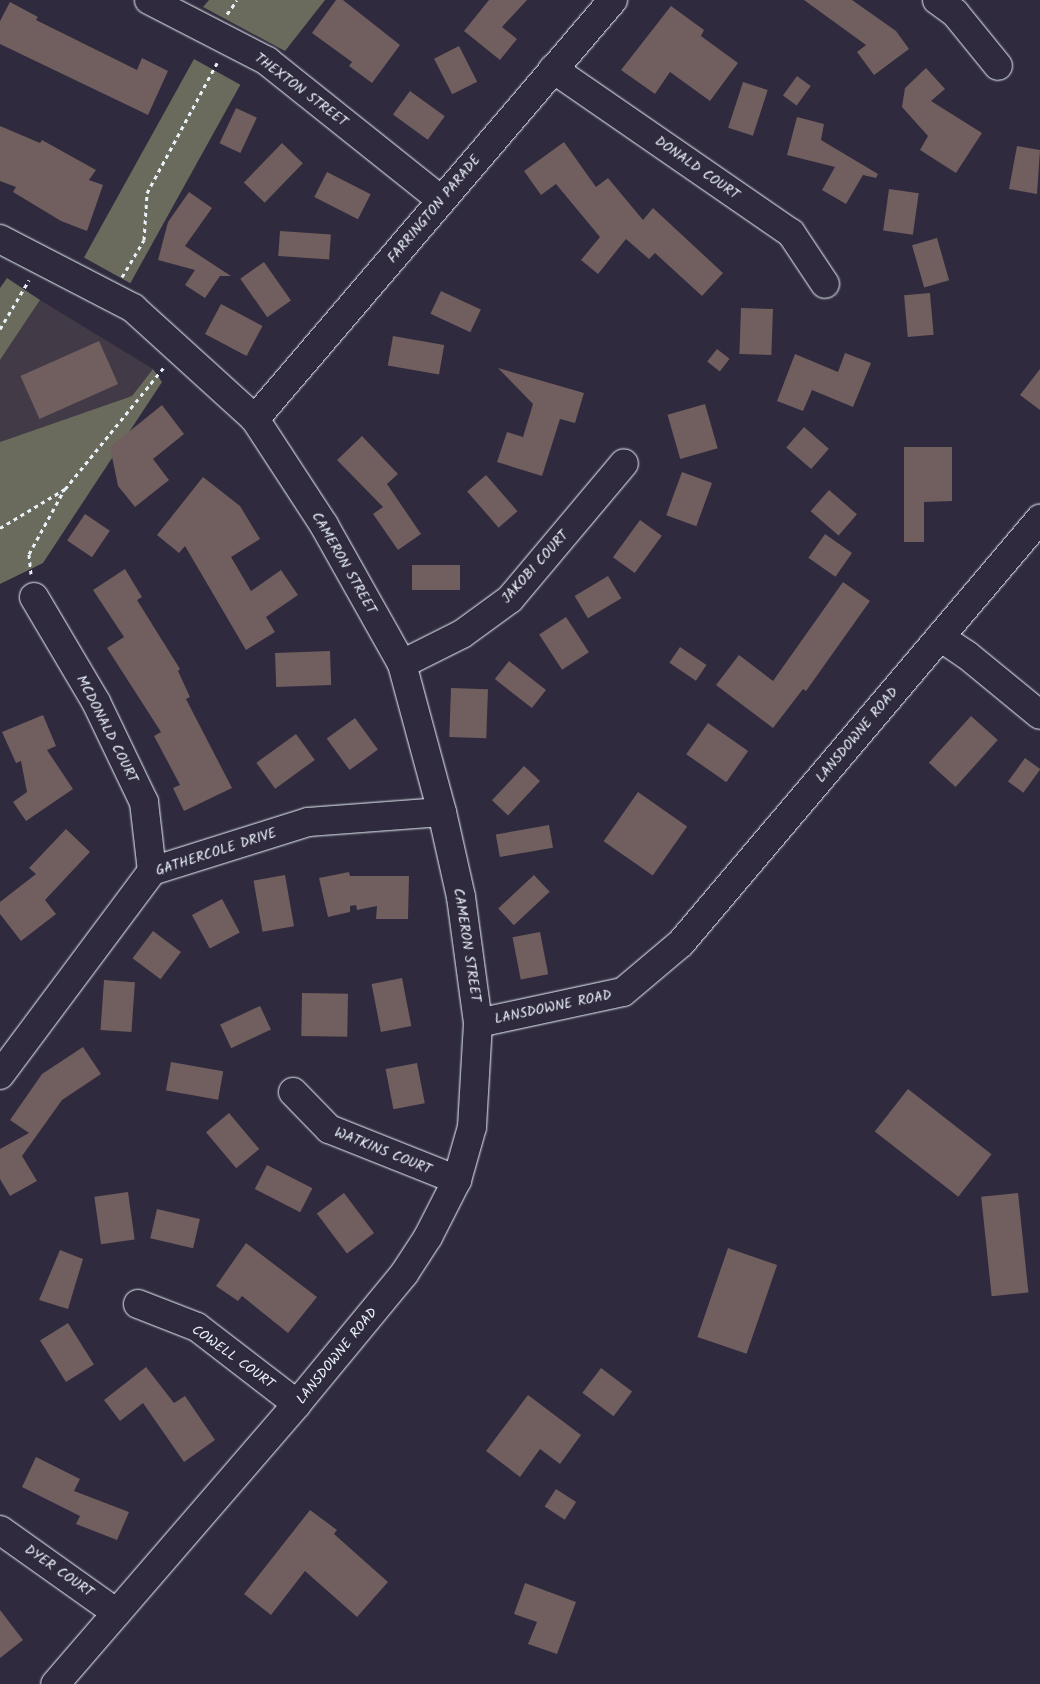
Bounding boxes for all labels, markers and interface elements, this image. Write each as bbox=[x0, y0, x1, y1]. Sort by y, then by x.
street label: THEXTON STREET bbox=[251, 50, 351, 130]
street label: DONALD COURT bbox=[652, 133, 742, 203]
street label: FARRINGTON PARADE bbox=[384, 152, 484, 266]
street label: CAMERON STREET bbox=[308, 509, 380, 617]
street label: JAKOBI COURT bbox=[498, 527, 572, 607]
street label: MCDONALD COURT bbox=[73, 672, 141, 786]
street label: LANSDOWNE ROAD bbox=[812, 684, 902, 786]
street label: GATHERCOLE DRIVE bbox=[154, 825, 278, 879]
street label: CAMERON STREET bbox=[450, 887, 484, 1003]
street label: LANSDOWNE ROAD bbox=[493, 986, 613, 1028]
street label: WATKINS COURT bbox=[332, 1124, 434, 1178]
street label: LANSDOWNE ROAD bbox=[293, 1304, 381, 1408]
street label: COWELL COURT bbox=[188, 1321, 278, 1393]
street label: DYER COURT bbox=[21, 1541, 97, 1601]

